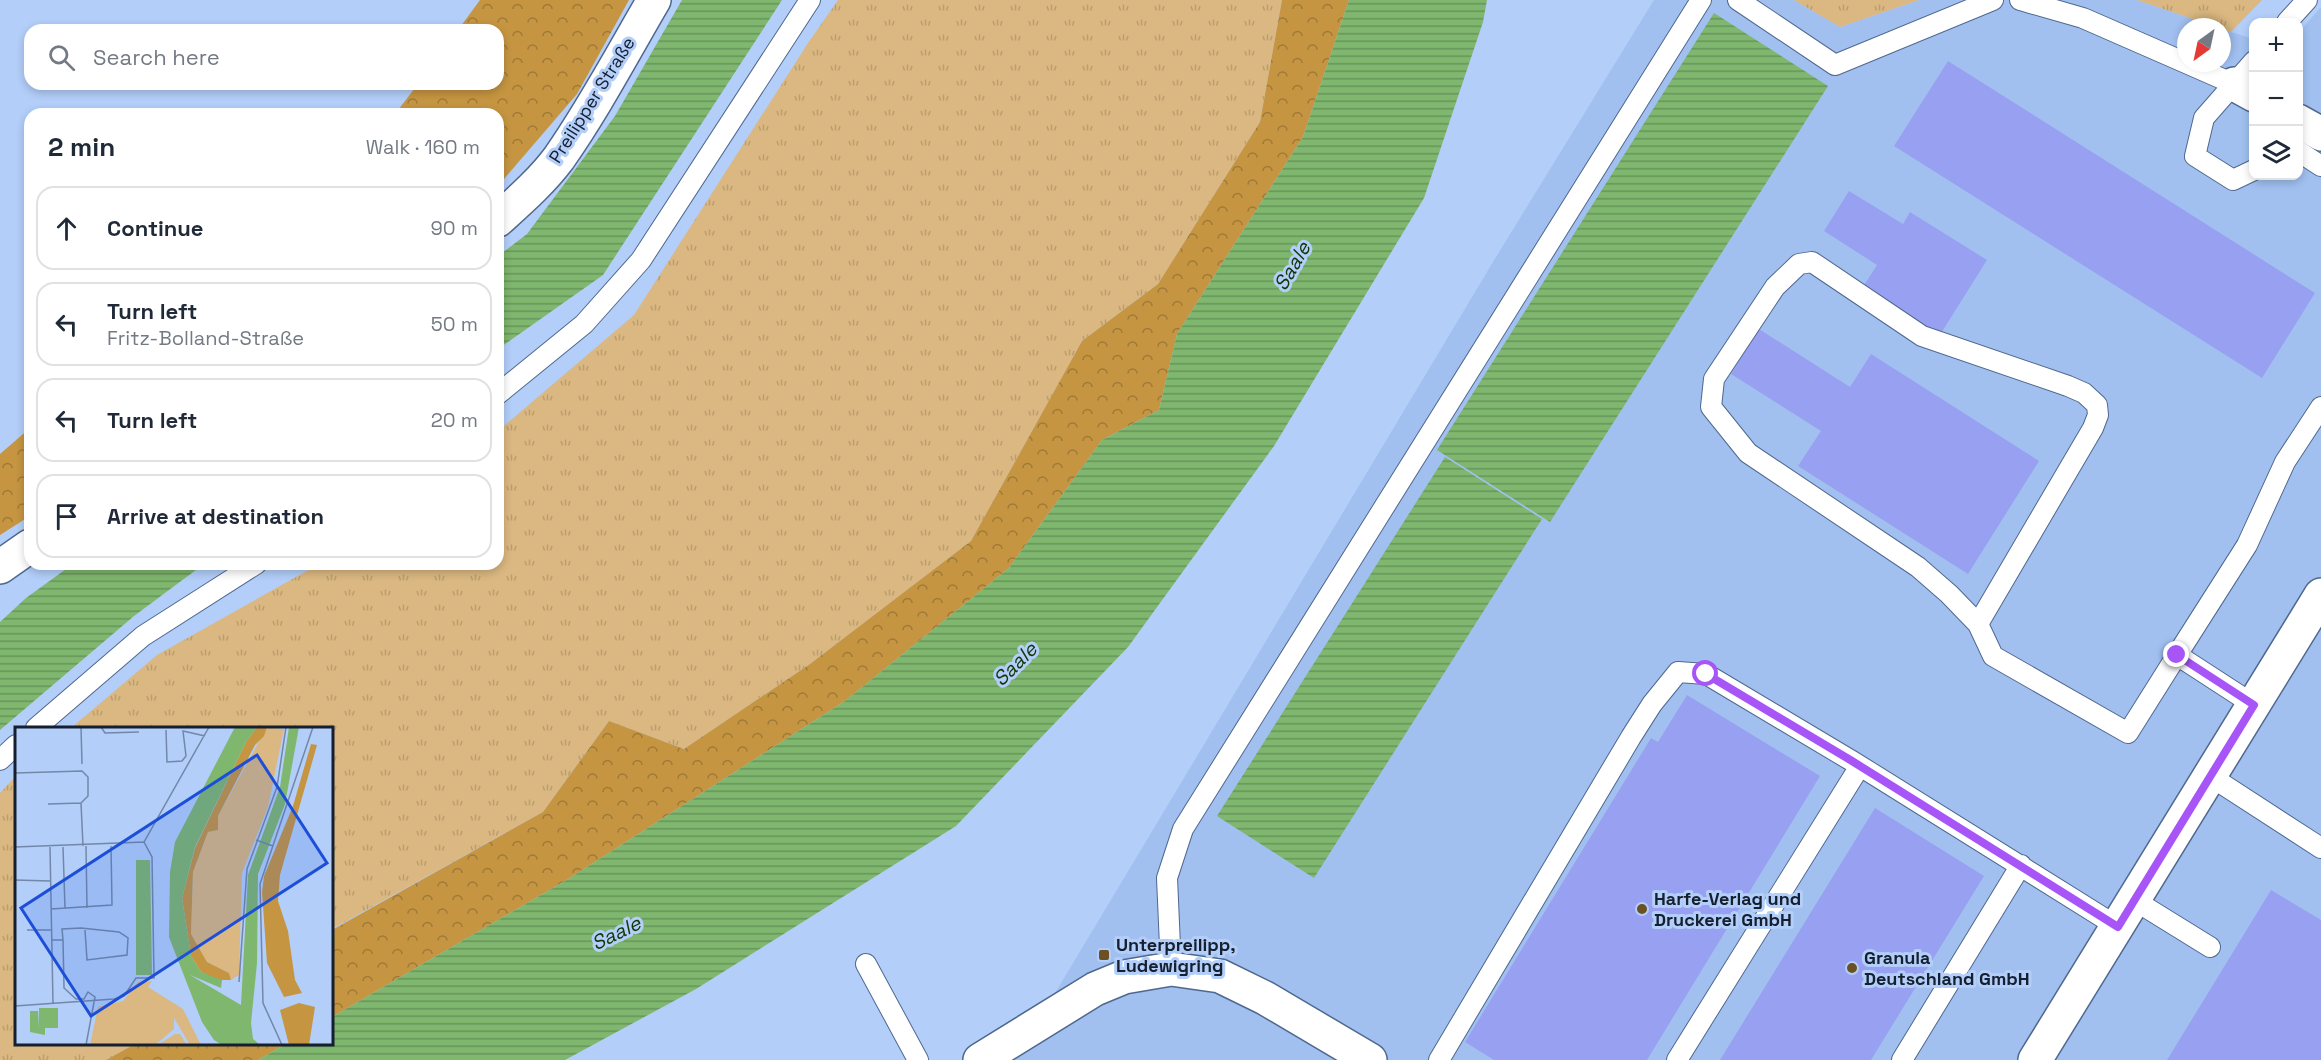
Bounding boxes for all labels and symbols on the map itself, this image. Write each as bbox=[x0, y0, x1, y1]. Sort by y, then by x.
north arrow bbox=[2177, 18, 2231, 72]
street label: Preilipper Straße bbox=[544, 32, 640, 167]
water label: Saale bbox=[1268, 236, 1317, 295]
water label: Saale bbox=[987, 636, 1043, 692]
route end bbox=[2163, 641, 2189, 667]
route start bbox=[1692, 660, 1718, 686]
inset map bbox=[15, 727, 333, 1045]
place label: Harfe-Verlag und Druckerei GmbH bbox=[1654, 887, 1801, 931]
marker: Harfe-Verlag und Druckerei GmbH bbox=[1635, 902, 1649, 916]
water label: Saale bbox=[587, 909, 646, 956]
place label: Unterpreilipp, Ludewigring bbox=[1116, 933, 1236, 977]
place label: Granula Deutschland GmbH bbox=[1864, 946, 2030, 990]
marker: Unterpreilipp, Ludewigring bbox=[1097, 948, 1111, 962]
marker: Granula Deutschland GmbH bbox=[1845, 961, 1859, 975]

